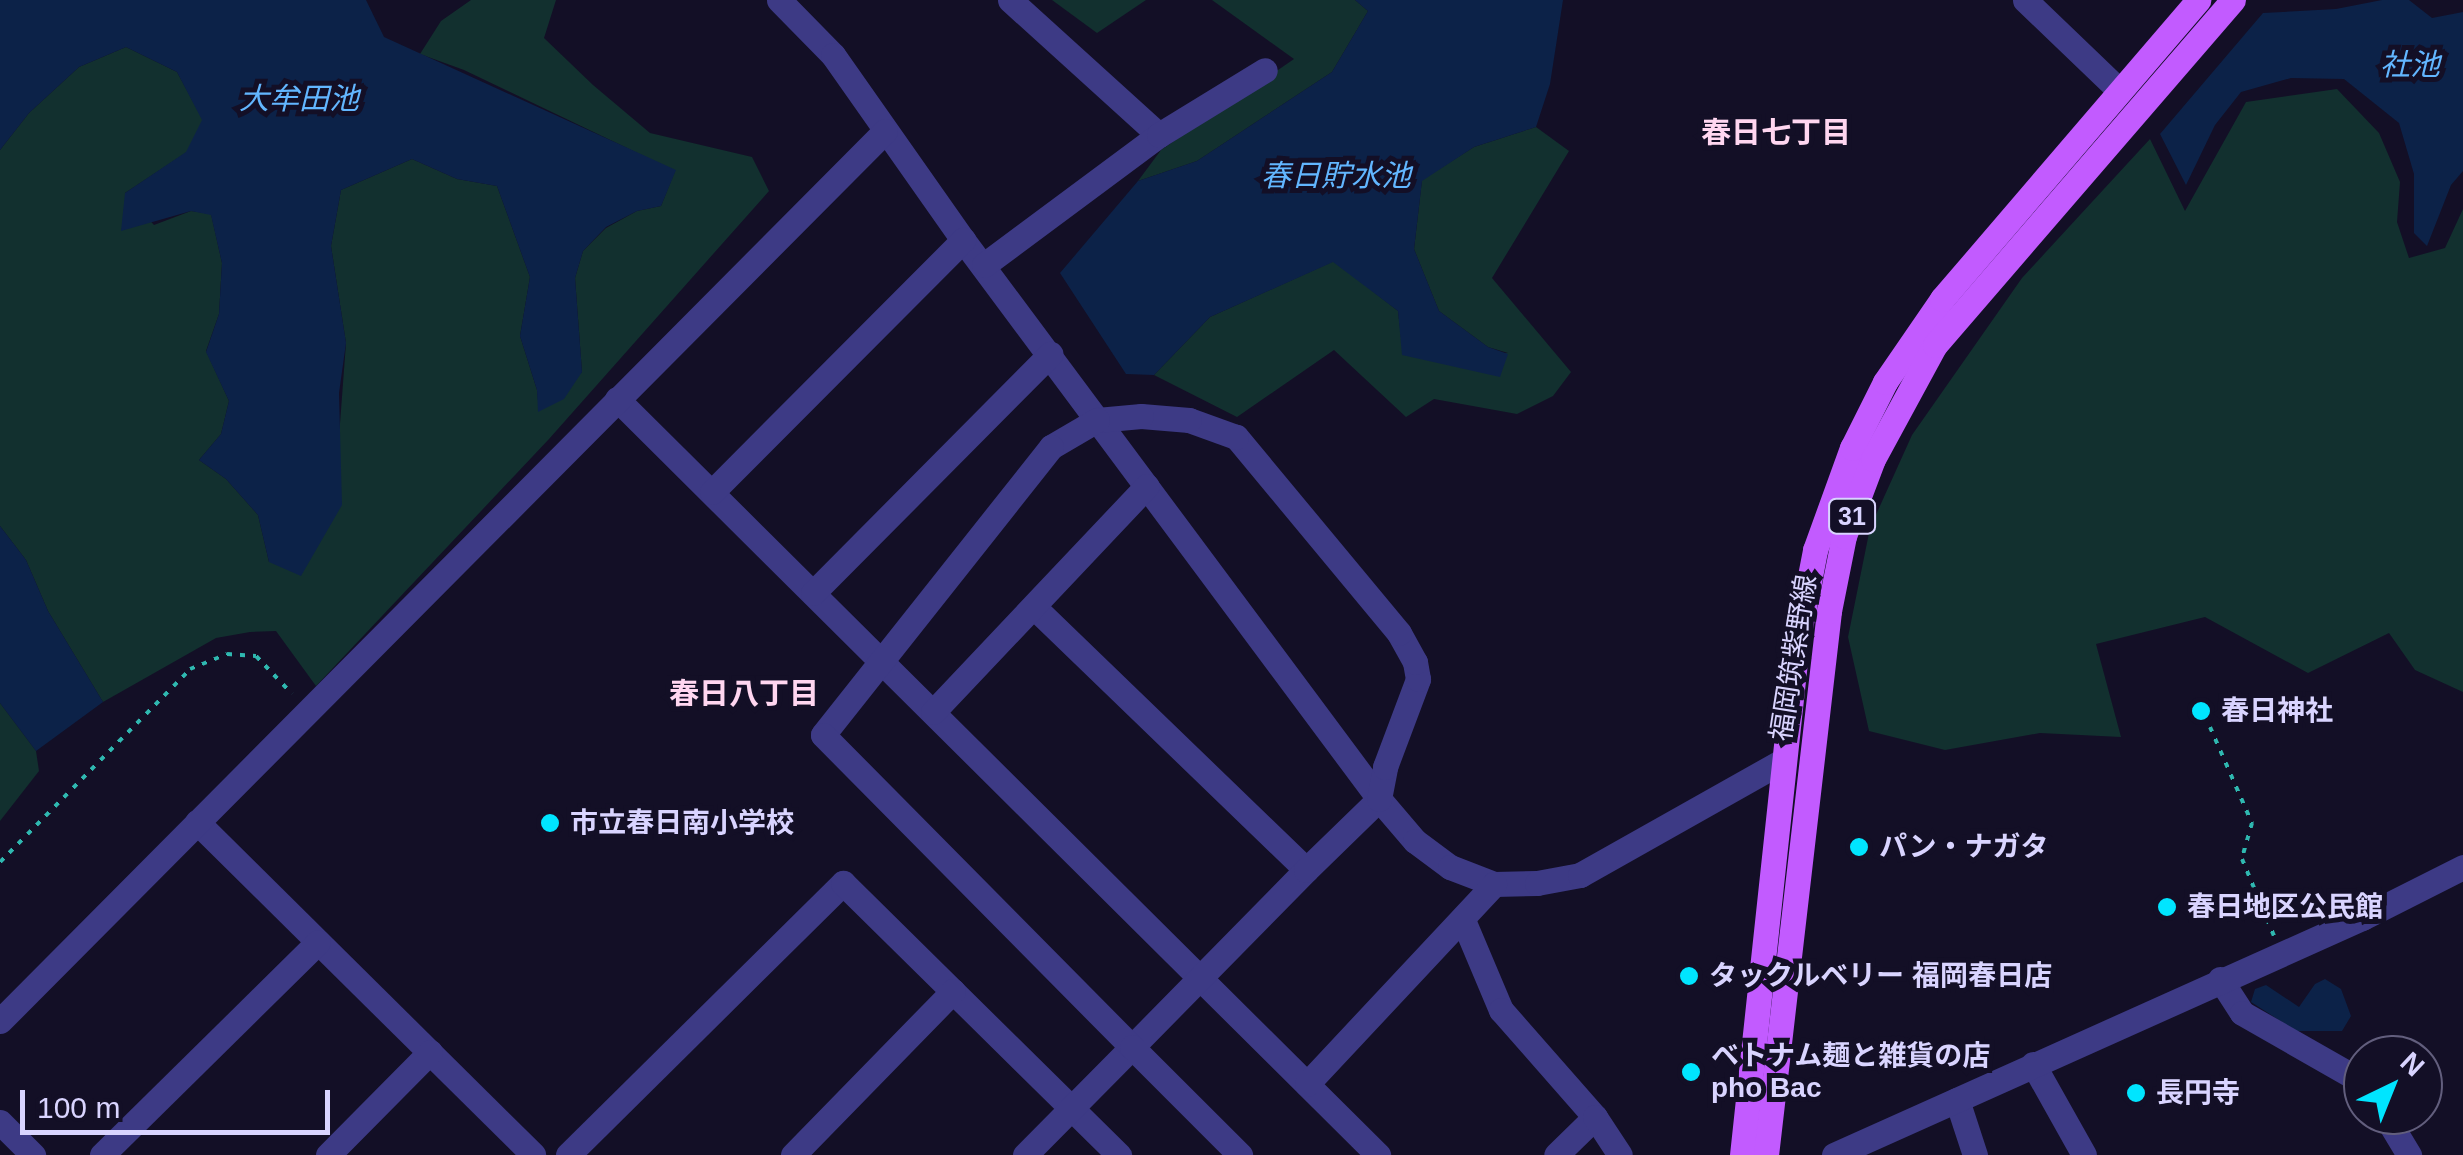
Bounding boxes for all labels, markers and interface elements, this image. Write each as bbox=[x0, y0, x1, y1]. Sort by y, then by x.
water label: 社池 bbox=[2380, 47, 2440, 83]
water label: 大牟田池 bbox=[239, 81, 359, 117]
district label: 春日七丁目 bbox=[1701, 115, 1851, 151]
water label: 春日貯水池 bbox=[1261, 158, 1411, 194]
road number: 31 bbox=[1827, 496, 1877, 536]
street label: 福岡筑紫野線 bbox=[1764, 572, 1824, 744]
district label: 春日八丁目 bbox=[669, 676, 819, 712]
place label: 春日神社 bbox=[2221, 694, 2333, 728]
marker: 春日神社 bbox=[2190, 700, 2212, 722]
place label: 市立春日南小学校 bbox=[570, 806, 794, 840]
marker: 市立春日南小学校 bbox=[539, 812, 561, 834]
place label: パン・ナガタ bbox=[1879, 830, 2047, 864]
marker: パン・ナガタ bbox=[1848, 836, 1870, 858]
place label: 春日地区公民館 bbox=[2187, 890, 2383, 924]
marker: 春日地区公民館 bbox=[2156, 896, 2178, 918]
place label: タックルベリー 福岡春日店 bbox=[1709, 959, 2053, 993]
marker: タックルベリー 福岡春日店 bbox=[1678, 965, 1700, 987]
north arrow bbox=[2343, 1035, 2443, 1135]
place label: ベトナム麺と雑貨の店 pho Bac bbox=[1711, 1039, 1991, 1105]
text: N bbox=[2394, 1046, 2430, 1082]
marker: ベトナム麺と雑貨の店 pho Bac bbox=[1680, 1061, 1702, 1083]
scale bar bbox=[25, 1070, 335, 1132]
place label: 長円寺 bbox=[2156, 1076, 2240, 1110]
marker: 長円寺 bbox=[2125, 1082, 2147, 1104]
text: 100 m bbox=[37, 1091, 120, 1124]

